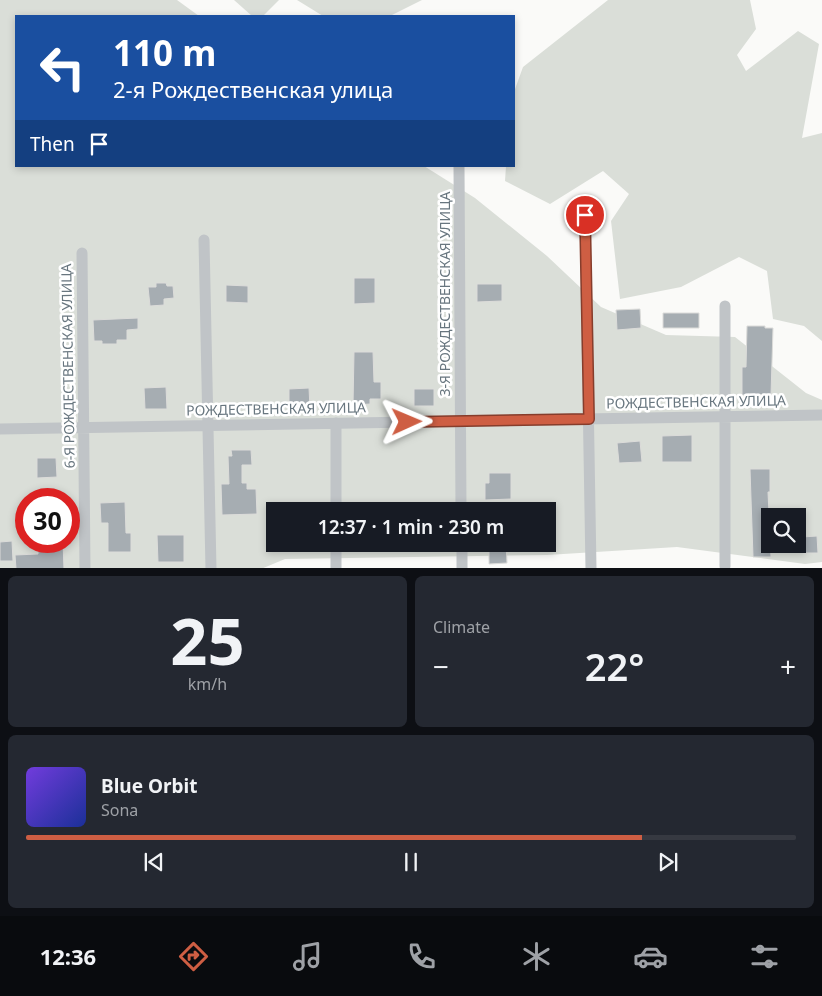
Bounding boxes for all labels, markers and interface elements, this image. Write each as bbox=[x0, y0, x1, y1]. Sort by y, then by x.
text: 110 m bbox=[113, 29, 216, 76]
icon: left bbox=[30, 35, 95, 100]
text: 2-я Рождественская улица bbox=[113, 74, 393, 104]
icon: arrive bbox=[85, 130, 113, 158]
text: Then bbox=[30, 131, 75, 157]
street label: 3-Я РОЖДЕСТВЕНСКАЯ УЛИЦА bbox=[435, 192, 454, 396]
pin bbox=[564, 194, 606, 236]
icon: arrive bbox=[571, 201, 599, 229]
street label: 6-Я РОЖДЕСТВЕНСКАЯ УЛИЦА bbox=[56, 263, 79, 469]
street label: РОЖДЕСТВЕНСКАЯ УЛИЦА bbox=[606, 390, 786, 413]
position arrow bbox=[380, 395, 432, 447]
street label: РОЖДЕСТВЕНСКАЯ УЛИЦА bbox=[186, 397, 366, 420]
speed limit sign: 30 bbox=[15, 488, 80, 553]
map controls bbox=[761, 508, 806, 553]
button: search bbox=[761, 508, 806, 553]
text: 12:37 · 1 min · 230 m bbox=[318, 514, 504, 540]
text: 25 bbox=[170, 596, 245, 684]
text: Climate bbox=[433, 616, 490, 638]
text: 22° bbox=[585, 640, 644, 692]
text: − bbox=[433, 647, 449, 685]
text: + bbox=[780, 647, 796, 685]
text: km/h bbox=[188, 673, 227, 695]
text: Blue Orbit bbox=[101, 773, 197, 799]
text: Sona bbox=[101, 799, 138, 821]
icon: previous bbox=[140, 848, 168, 876]
icon: pause bbox=[397, 848, 425, 876]
icon: next bbox=[654, 848, 682, 876]
icon: directions bbox=[176, 939, 211, 974]
icon: music bbox=[290, 939, 325, 974]
icon: phone bbox=[404, 939, 439, 974]
icon: climate bbox=[519, 939, 554, 974]
icon: car bbox=[633, 939, 668, 974]
icon: filters bbox=[747, 939, 782, 974]
text: 12:36 bbox=[40, 941, 96, 971]

